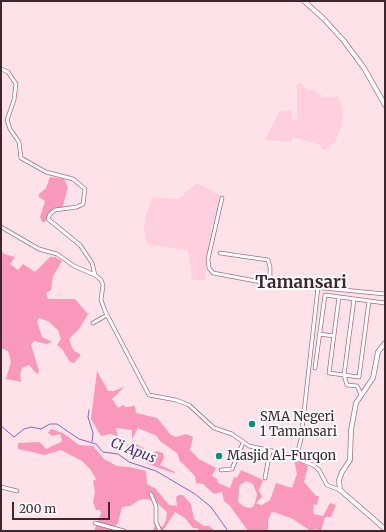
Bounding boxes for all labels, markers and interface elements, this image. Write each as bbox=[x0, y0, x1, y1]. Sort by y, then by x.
district label: Tamansari bbox=[255, 273, 347, 293]
place label: SMA Negeri 1 Tamansari bbox=[260, 409, 337, 440]
marker: SMA Negeri 1 Tamansari bbox=[247, 419, 257, 429]
water label: Ci Apus bbox=[108, 435, 158, 467]
place label: Masjid Al-Furqon bbox=[227, 448, 336, 464]
marker: Masjid Al-Furqon bbox=[214, 451, 224, 461]
scale bar bbox=[14, 494, 112, 520]
text: 200 m bbox=[19, 501, 56, 516]

